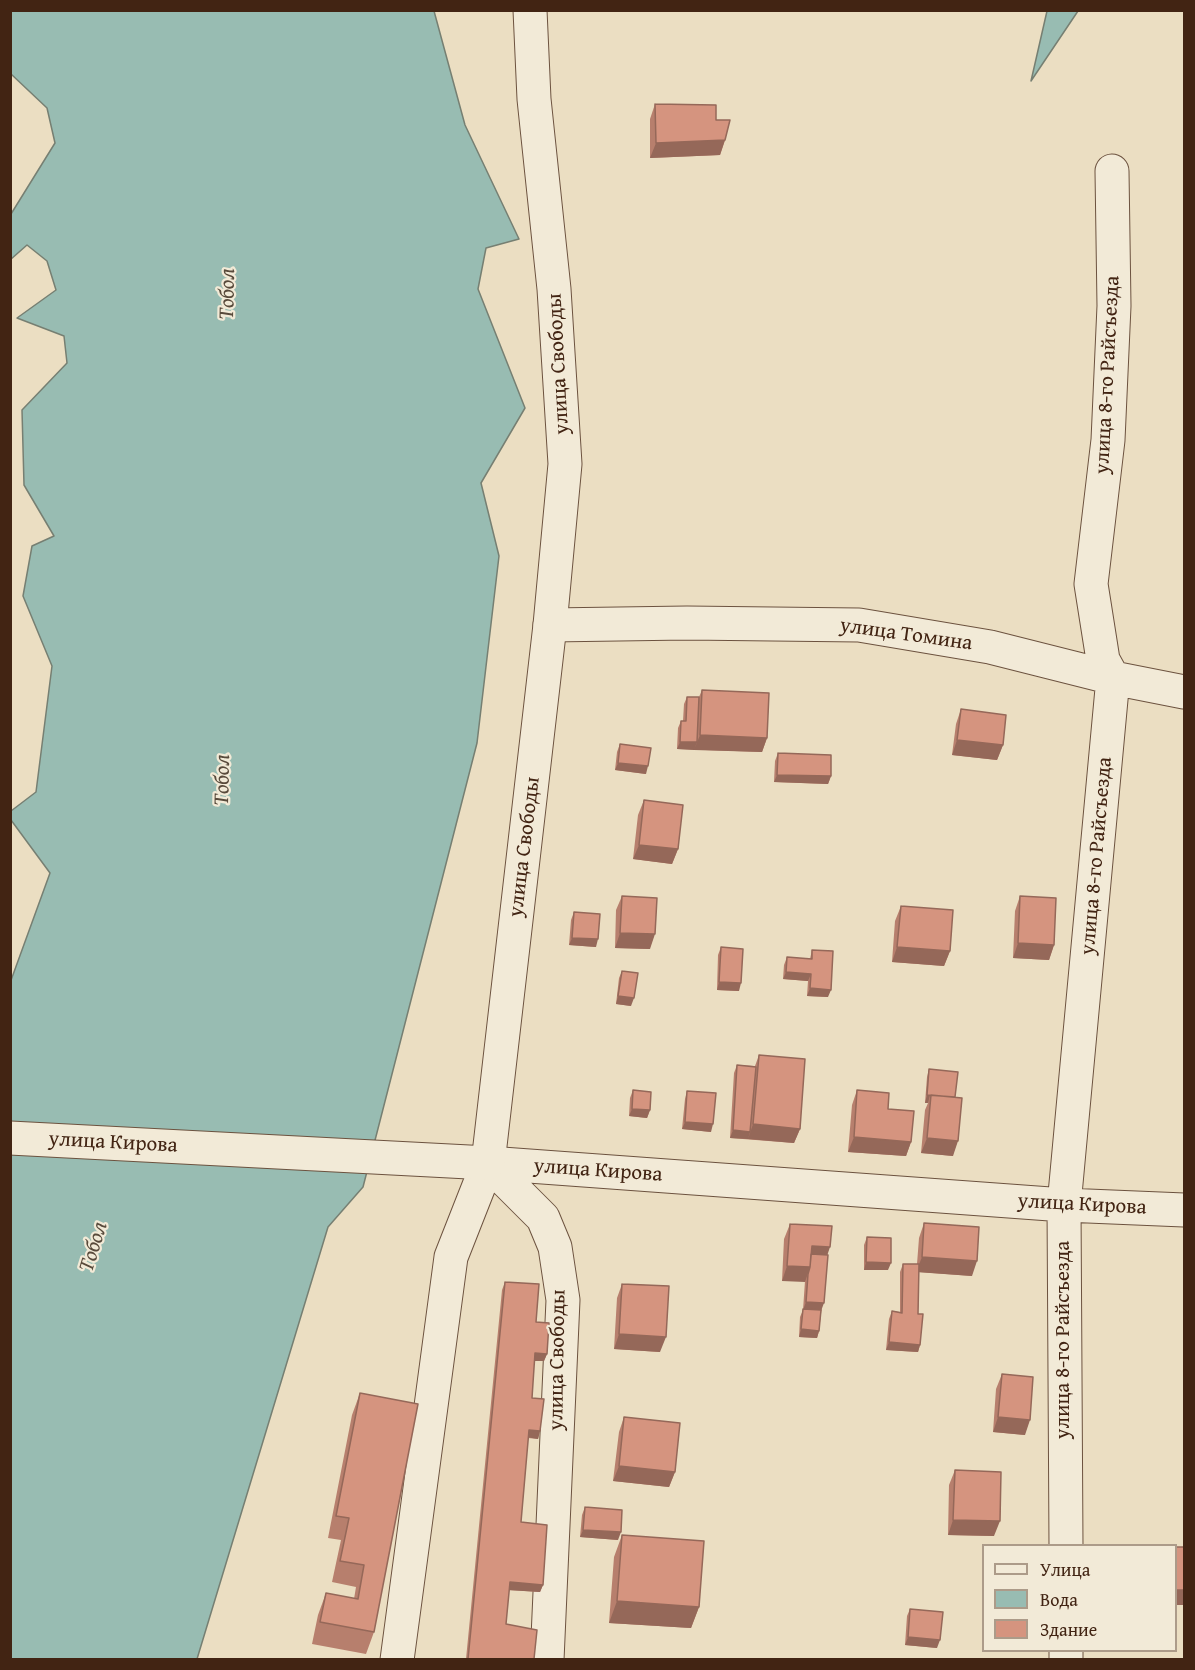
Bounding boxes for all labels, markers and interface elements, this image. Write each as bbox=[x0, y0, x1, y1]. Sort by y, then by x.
water label: Тобол bbox=[214, 268, 242, 320]
street label: улица 8-го Райсъезда bbox=[1090, 275, 1126, 475]
street label: улица Свободы bbox=[543, 293, 575, 435]
street label: улица Томина bbox=[838, 613, 974, 657]
water label: Тобол bbox=[209, 754, 237, 806]
street label: улица 8-го Райсъезда bbox=[1076, 756, 1118, 956]
street label: улица Свободы bbox=[504, 775, 546, 919]
street label: улица Кирова bbox=[48, 1127, 178, 1159]
street label: улица Кирова bbox=[533, 1154, 663, 1188]
street label: улица Кирова bbox=[1017, 1189, 1147, 1221]
water label: Тобол bbox=[74, 1219, 114, 1275]
street label: улица 8-го Райсъезда bbox=[1051, 1241, 1077, 1439]
street label: улица Свободы bbox=[544, 1289, 572, 1431]
legend bbox=[982, 1544, 1177, 1652]
text: Улица bbox=[1040, 1556, 1090, 1583]
text: Вода bbox=[1040, 1586, 1078, 1613]
text: Здание bbox=[1040, 1616, 1097, 1643]

